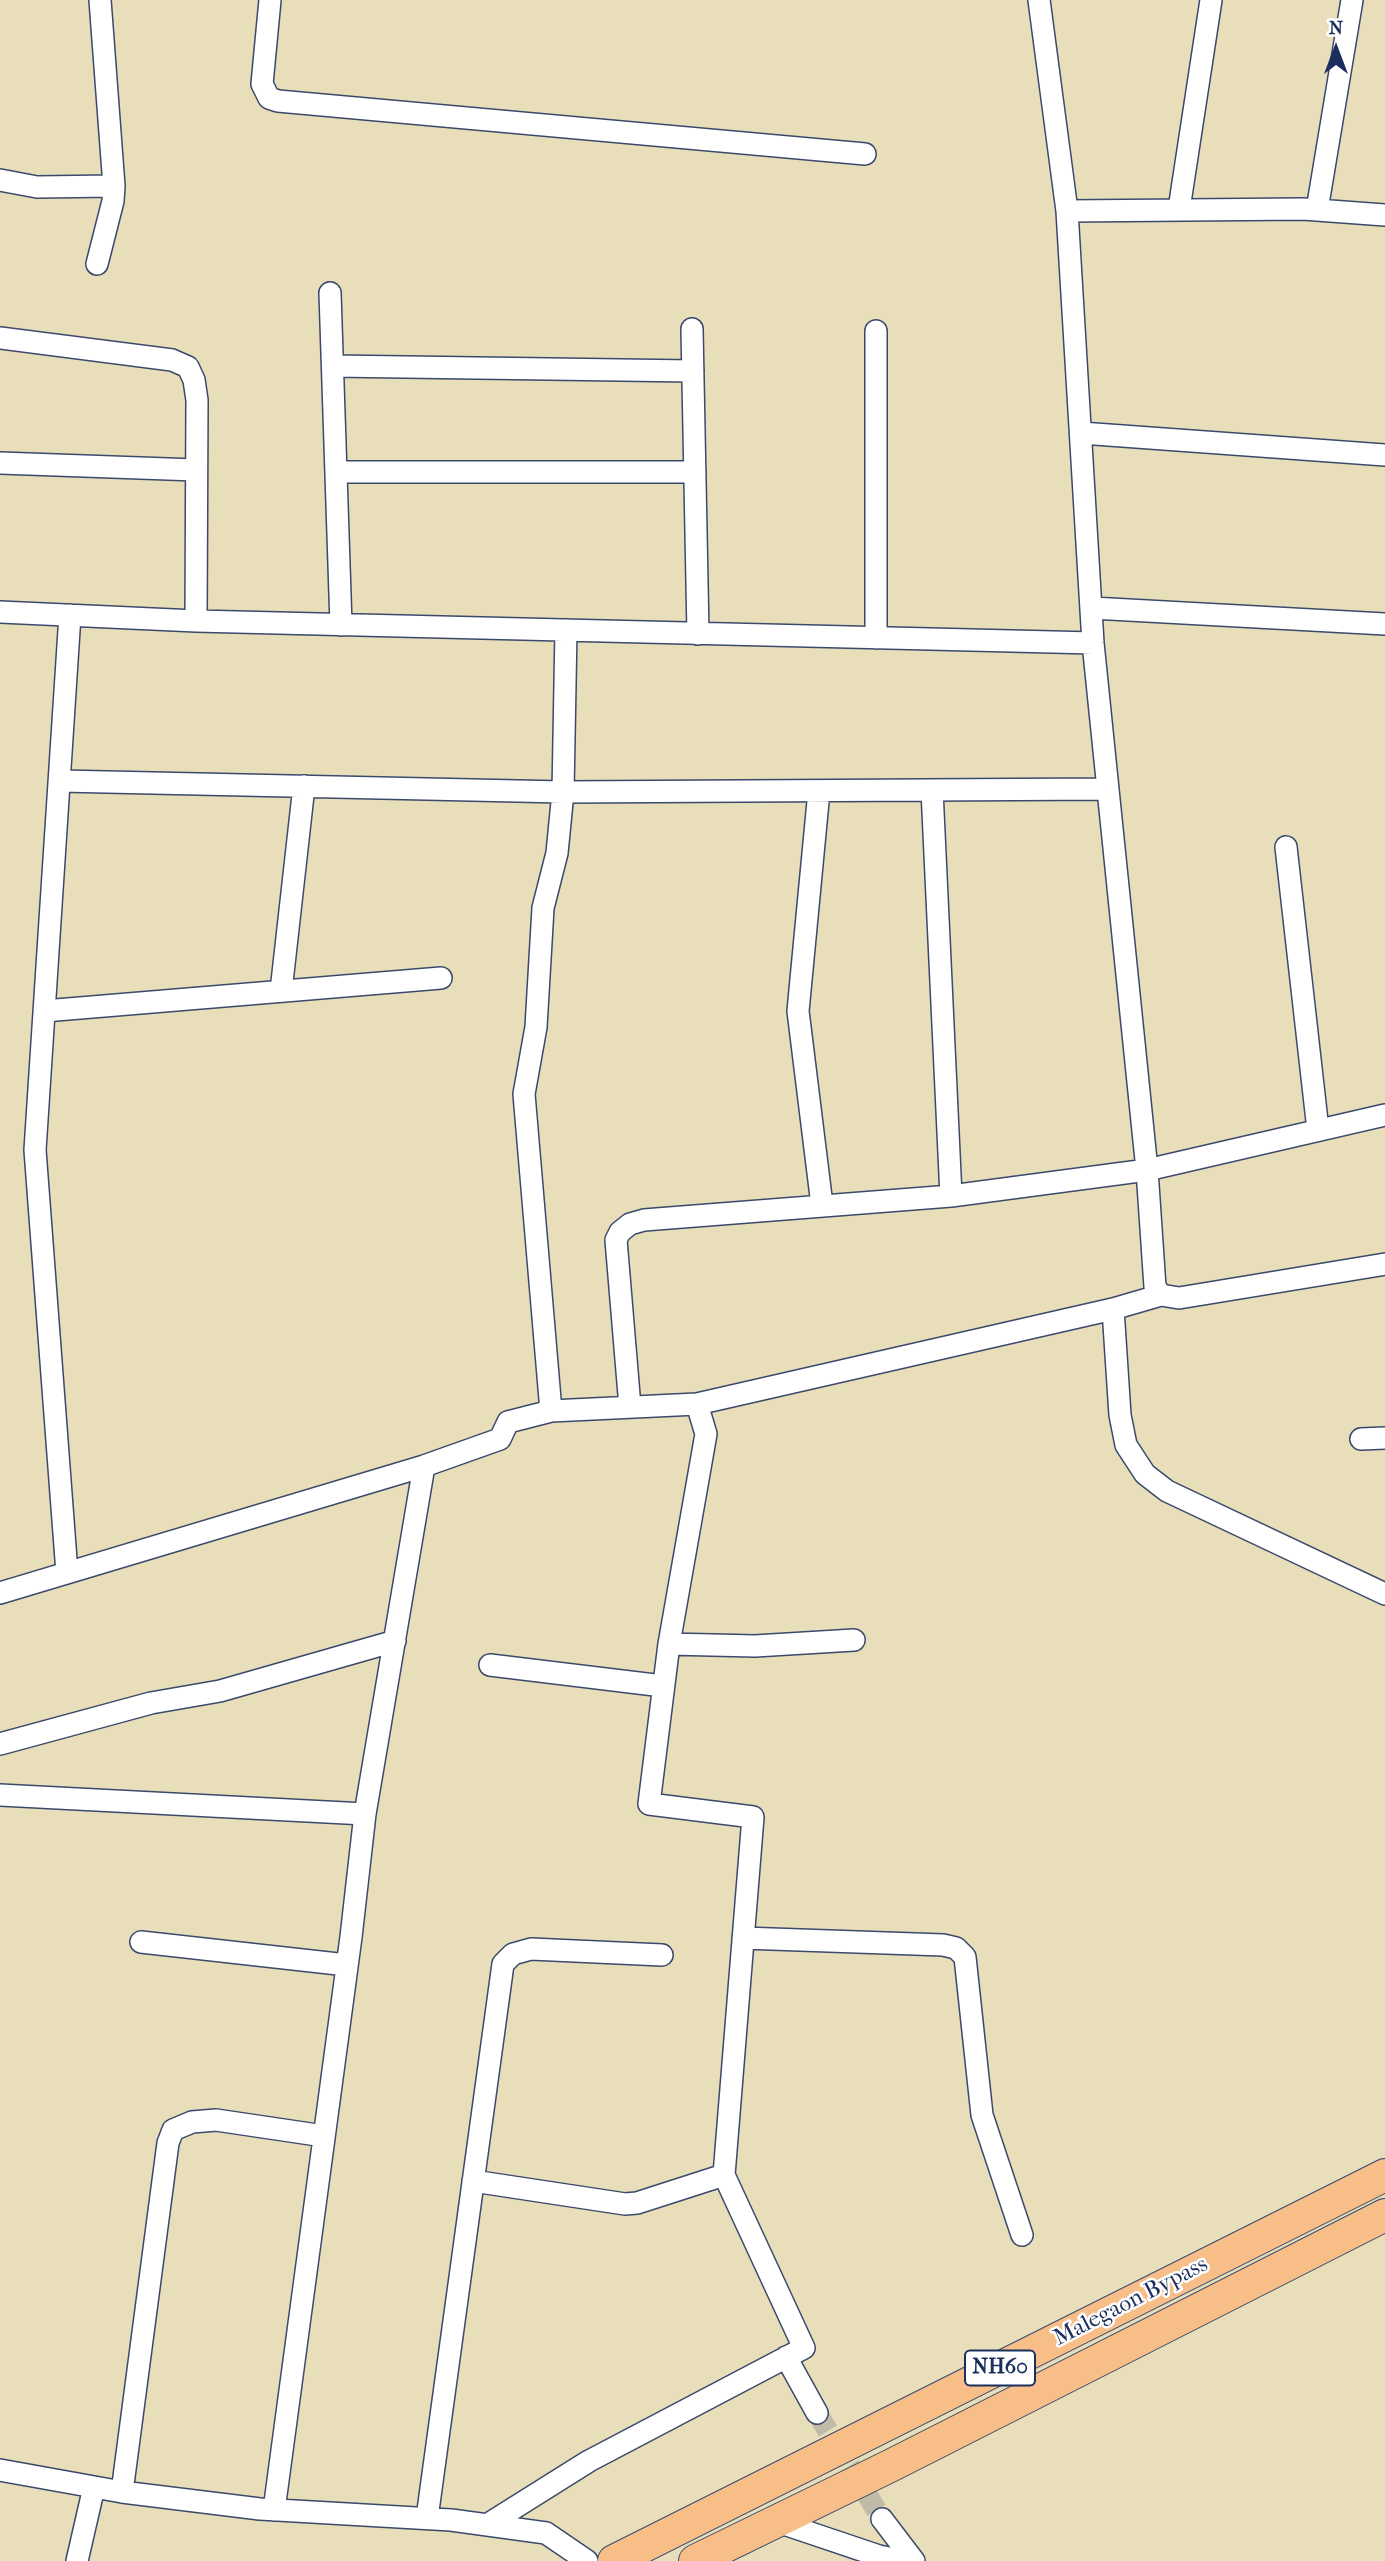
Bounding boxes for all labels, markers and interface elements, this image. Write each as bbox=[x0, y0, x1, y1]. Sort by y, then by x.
north arrow bbox=[1301, 14, 1371, 84]
text: N bbox=[1329, 17, 1343, 39]
street label: Malegaon Bypass bbox=[1049, 2251, 1213, 2353]
road number: NH60 bbox=[965, 2350, 1035, 2386]

